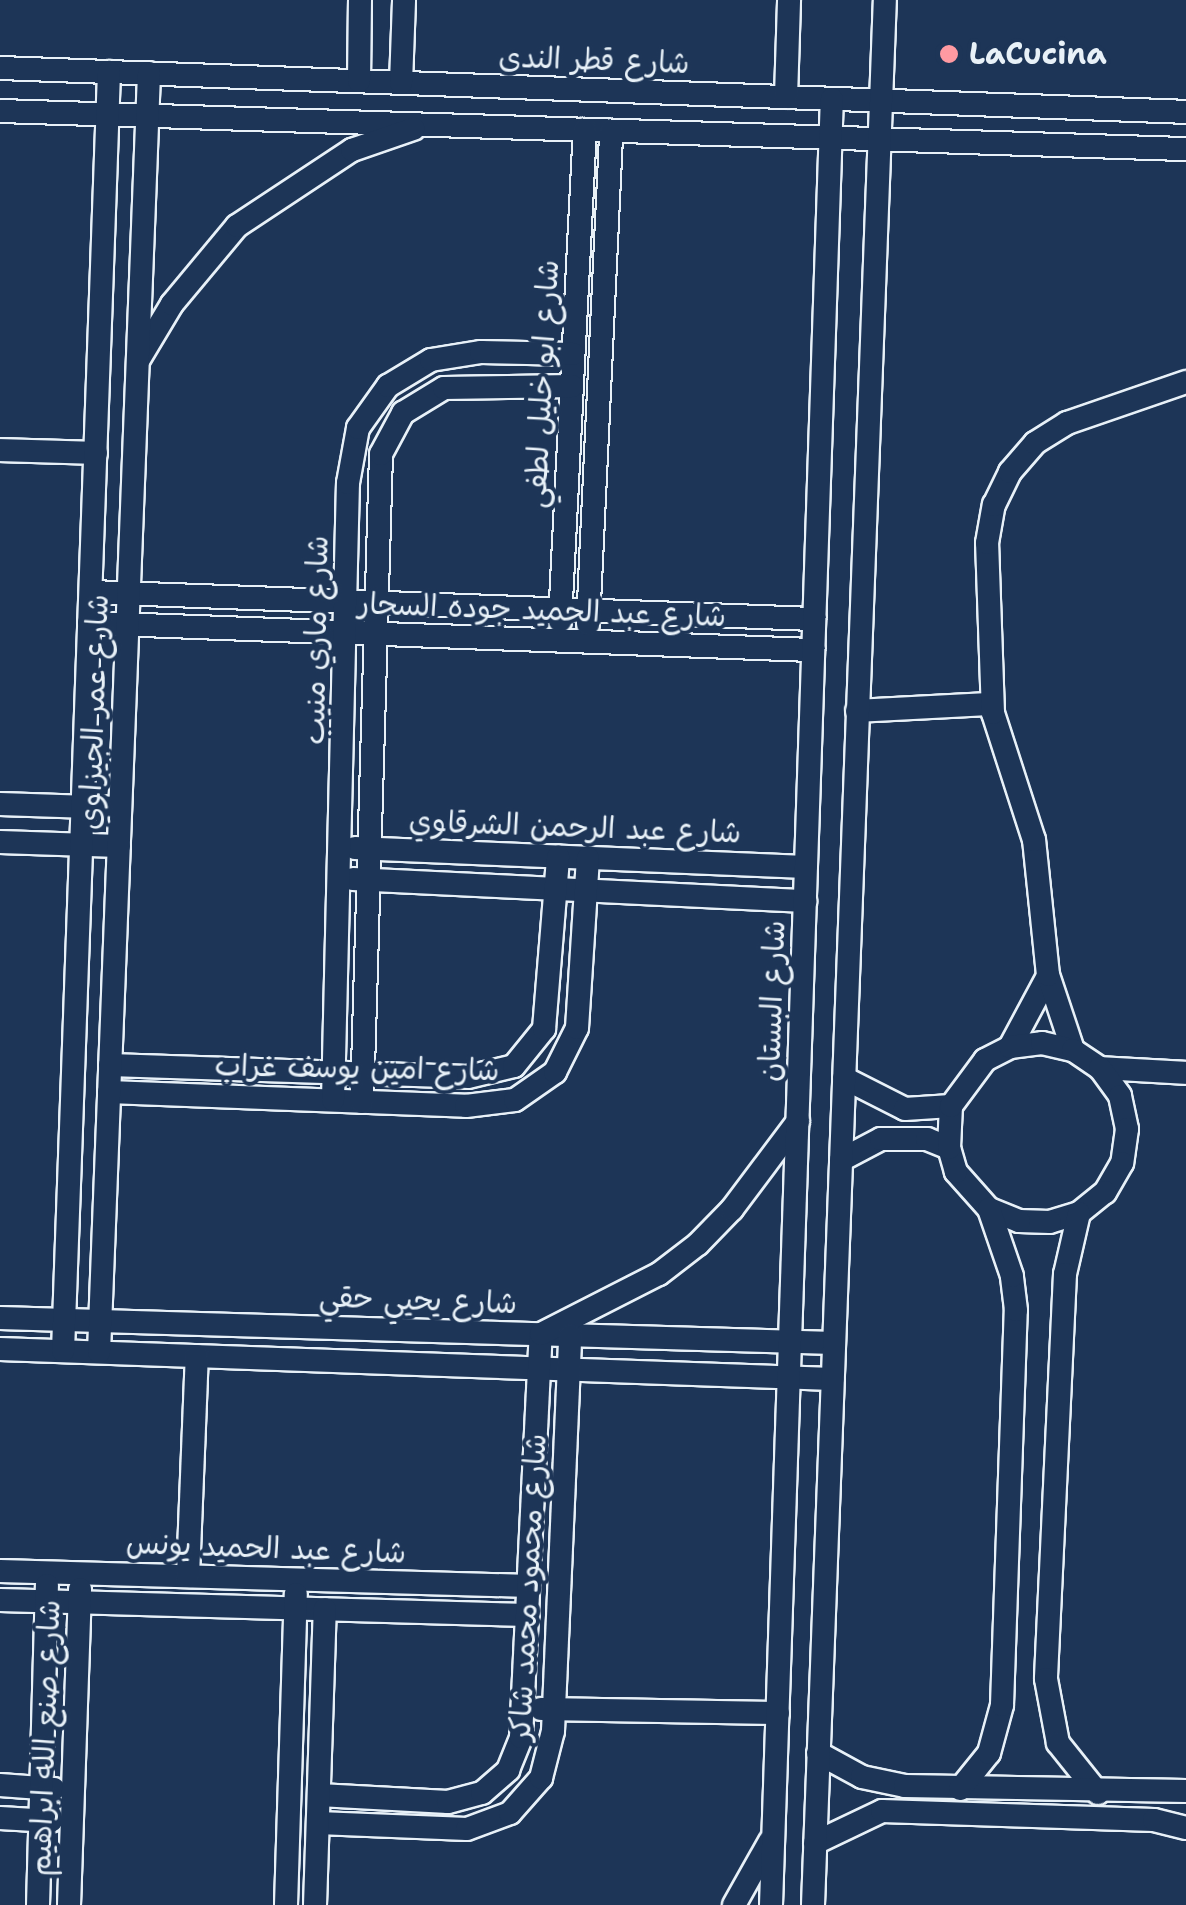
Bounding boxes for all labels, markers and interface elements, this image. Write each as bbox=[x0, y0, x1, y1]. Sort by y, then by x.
place label: LaCucina bbox=[969, 36, 1107, 72]
street label: شارع قطر الندى bbox=[498, 39, 690, 81]
marker: LaCucina bbox=[938, 43, 960, 65]
street label: شارع ابو خليل لطفي bbox=[518, 259, 566, 509]
street label: شارع ماري منيب bbox=[296, 535, 336, 745]
street label: شارع عبد الحميد جوده السحار bbox=[357, 586, 727, 634]
street label: شارع عمر الجيزاوي bbox=[72, 594, 116, 830]
street label: شارع عبد الرحمن الشرقاوي bbox=[408, 803, 742, 851]
street label: شارع البستان bbox=[751, 920, 793, 1082]
street label: شارع امين يوسف غراب bbox=[214, 1048, 500, 1088]
street label: شارع يحيي حقي bbox=[318, 1279, 518, 1321]
street label: شارع محمود محمد شاكر bbox=[502, 1433, 554, 1741]
street label: شارع عبد الحميد يونس bbox=[125, 1525, 407, 1571]
street label: شارع صنع الله ابراهيم bbox=[22, 1599, 68, 1877]

